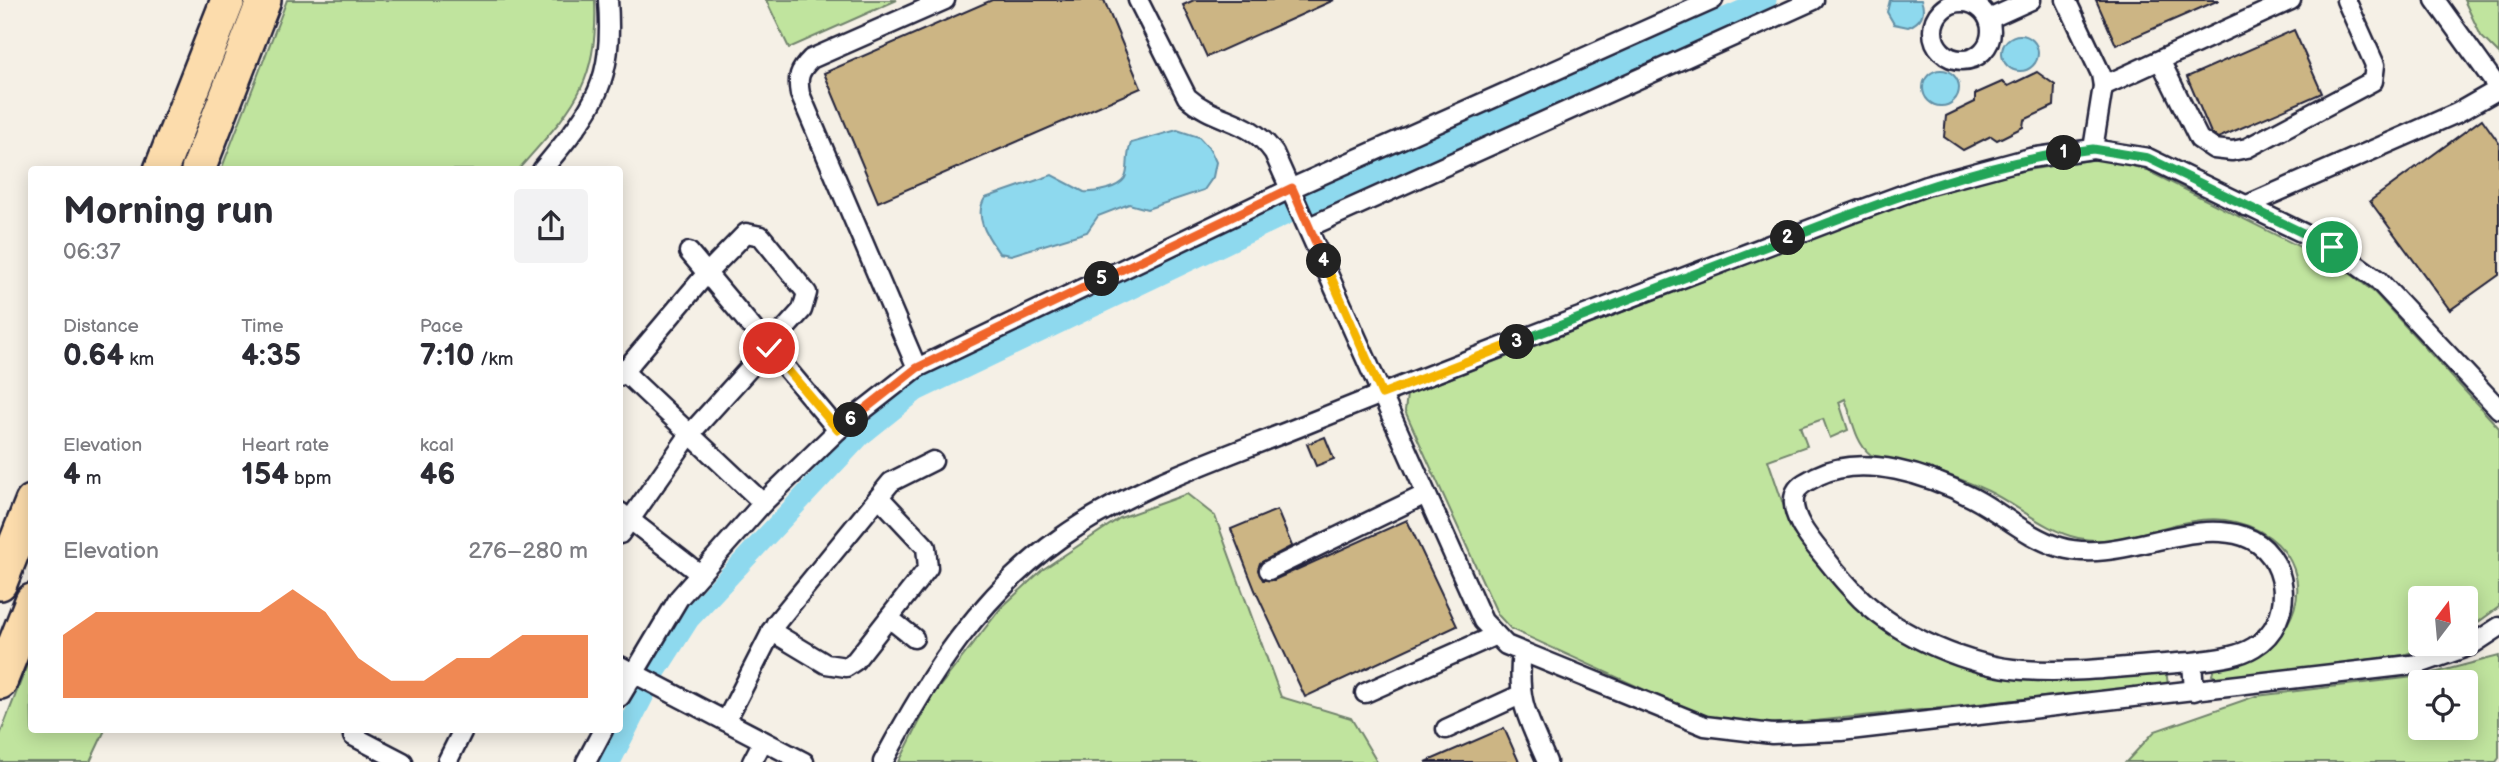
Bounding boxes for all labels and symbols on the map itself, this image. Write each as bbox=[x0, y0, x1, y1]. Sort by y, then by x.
pin: 1 bbox=[2046, 136, 2082, 170]
pin bbox=[2302, 217, 2362, 277]
pin: 2 bbox=[1770, 220, 1806, 256]
pin: 4 bbox=[1306, 244, 1342, 278]
pin: 5 bbox=[1084, 262, 1120, 296]
pin bbox=[739, 318, 799, 378]
pin: 3 bbox=[1500, 324, 1534, 360]
pin: 6 bbox=[834, 402, 868, 438]
north arrow bbox=[2408, 586, 2478, 656]

